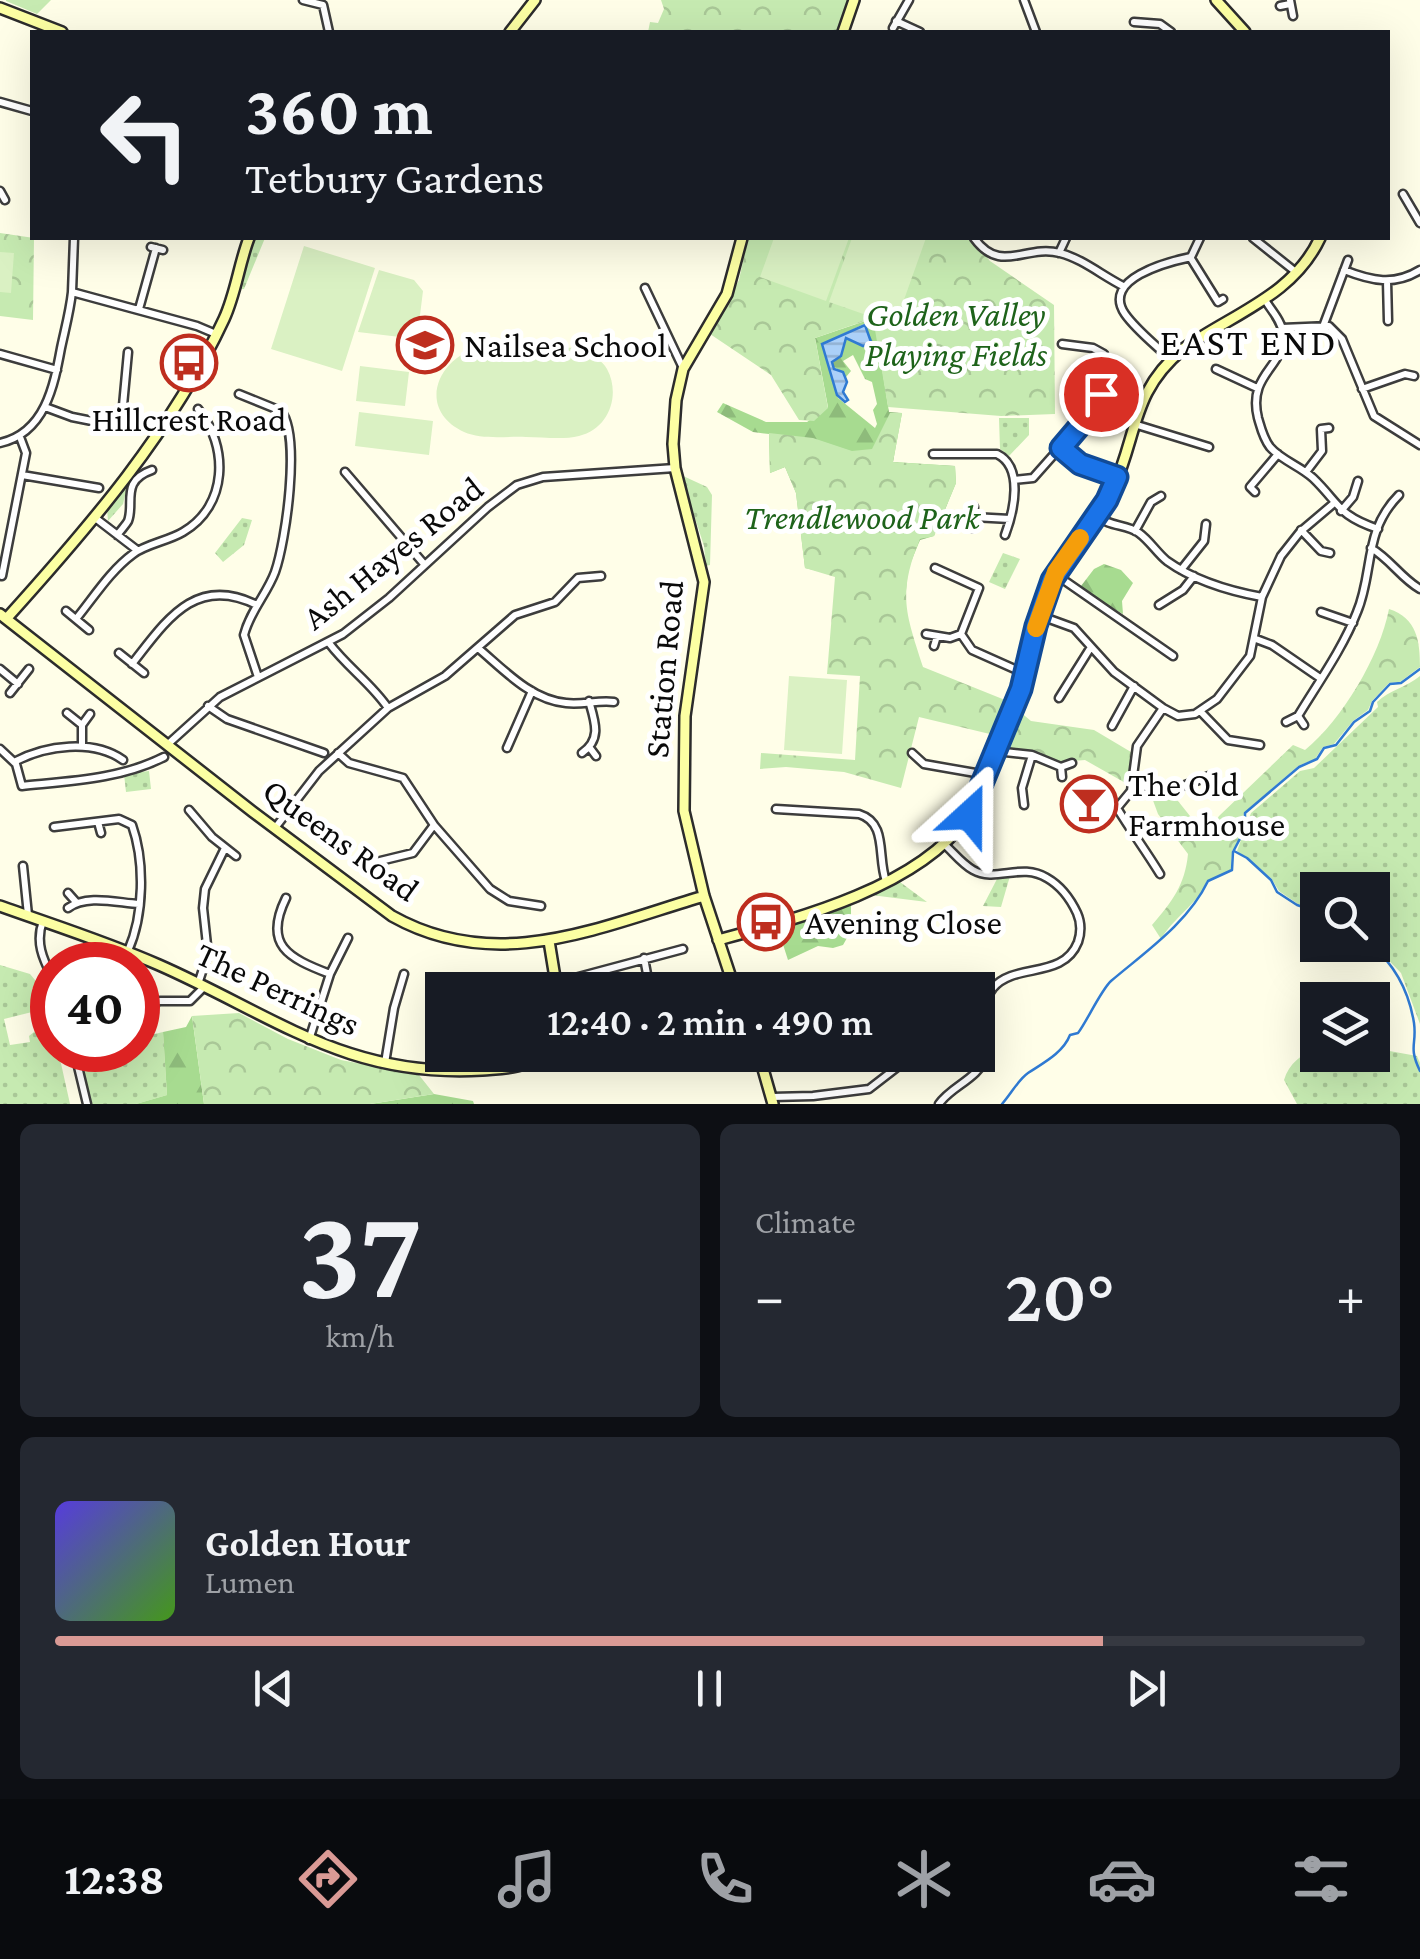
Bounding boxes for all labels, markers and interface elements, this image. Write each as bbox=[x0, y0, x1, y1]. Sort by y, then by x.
icon: left bbox=[80, 70, 210, 200]
text: 360 m bbox=[245, 71, 433, 149]
text: Tetbury Gardens bbox=[245, 153, 544, 203]
park label: Golden Valley Playing Fields bbox=[865, 295, 1047, 374]
school or university icon: Nailsea School bbox=[395, 315, 455, 375]
district label: EAST END bbox=[1160, 321, 1338, 363]
place label: Nailsea School bbox=[464, 326, 667, 365]
bus stop icon: Hillcrest Road bbox=[159, 333, 219, 393]
pin bbox=[1059, 352, 1144, 437]
icon: arrive bbox=[1074, 367, 1129, 422]
place label: Hillcrest Road bbox=[92, 400, 286, 439]
street label: Ash Hayes Road bbox=[295, 468, 491, 638]
park label: Trendlewood Park bbox=[744, 498, 982, 537]
street label: Station Road bbox=[637, 578, 691, 760]
position arrow bbox=[917, 763, 1021, 867]
place label: The Old Farmhouse bbox=[1128, 765, 1285, 844]
street label: Queens Road bbox=[256, 770, 426, 910]
bar icon: The Old Farmhouse bbox=[1059, 774, 1119, 834]
map controls bbox=[1300, 872, 1390, 1072]
button: search bbox=[1300, 872, 1390, 962]
bus stop icon: Avening Close bbox=[736, 892, 796, 952]
place label: Avening Close bbox=[805, 903, 1002, 942]
street label: The Perrings bbox=[190, 934, 366, 1044]
speed limit sign: 40 bbox=[30, 942, 160, 1072]
button: layers bbox=[1300, 982, 1390, 1072]
text: 12:40 · 2 min · 490 m bbox=[547, 1001, 873, 1043]
text: 37 bbox=[298, 1180, 422, 1325]
text: Climate bbox=[755, 1204, 856, 1240]
text: 20° bbox=[1005, 1254, 1115, 1337]
text: − bbox=[755, 1266, 784, 1327]
text: + bbox=[1336, 1266, 1365, 1327]
text: km/h bbox=[326, 1318, 395, 1354]
text: Golden Hour bbox=[205, 1522, 411, 1564]
text: Lumen bbox=[205, 1564, 295, 1600]
icon: previous bbox=[246, 1661, 301, 1716]
icon: pause bbox=[682, 1661, 737, 1716]
icon: next bbox=[1119, 1661, 1174, 1716]
icon: directions bbox=[293, 1844, 363, 1914]
icon: music bbox=[492, 1844, 562, 1914]
icon: phone bbox=[690, 1844, 760, 1914]
icon: climate bbox=[889, 1844, 959, 1914]
icon: car bbox=[1087, 1844, 1157, 1914]
icon: filters bbox=[1286, 1844, 1356, 1914]
text: 12:38 bbox=[64, 1854, 165, 1904]

